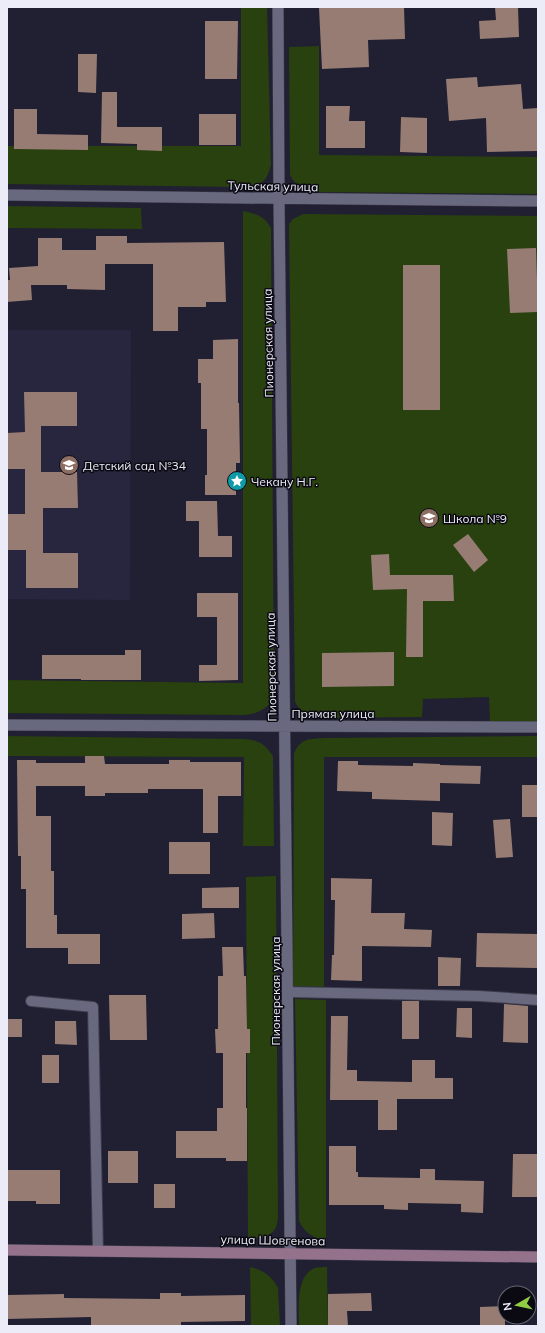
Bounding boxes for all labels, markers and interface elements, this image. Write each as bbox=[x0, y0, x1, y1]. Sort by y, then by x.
street label: Тульская улица bbox=[228, 178, 318, 194]
street label: Пионерская улица bbox=[260, 288, 276, 398]
school or university icon: Детский сад №34 bbox=[58, 454, 80, 476]
place label: Детский сад №34 bbox=[83, 458, 186, 473]
place icon: Чекану Н.Г. bbox=[226, 470, 248, 492]
place label: Чекану Н.Г. bbox=[251, 474, 318, 489]
school or university icon: Школа №9 bbox=[418, 507, 440, 529]
place label: Школа №9 bbox=[443, 511, 507, 526]
street label: Пионерская улица bbox=[263, 612, 279, 722]
street label: Прямая улица bbox=[291, 706, 375, 721]
street label: Пионерская улица bbox=[268, 937, 283, 1045]
street label: улица Шовгенова bbox=[220, 1232, 326, 1248]
north arrow bbox=[497, 1285, 537, 1325]
text: N bbox=[500, 1301, 515, 1312]

